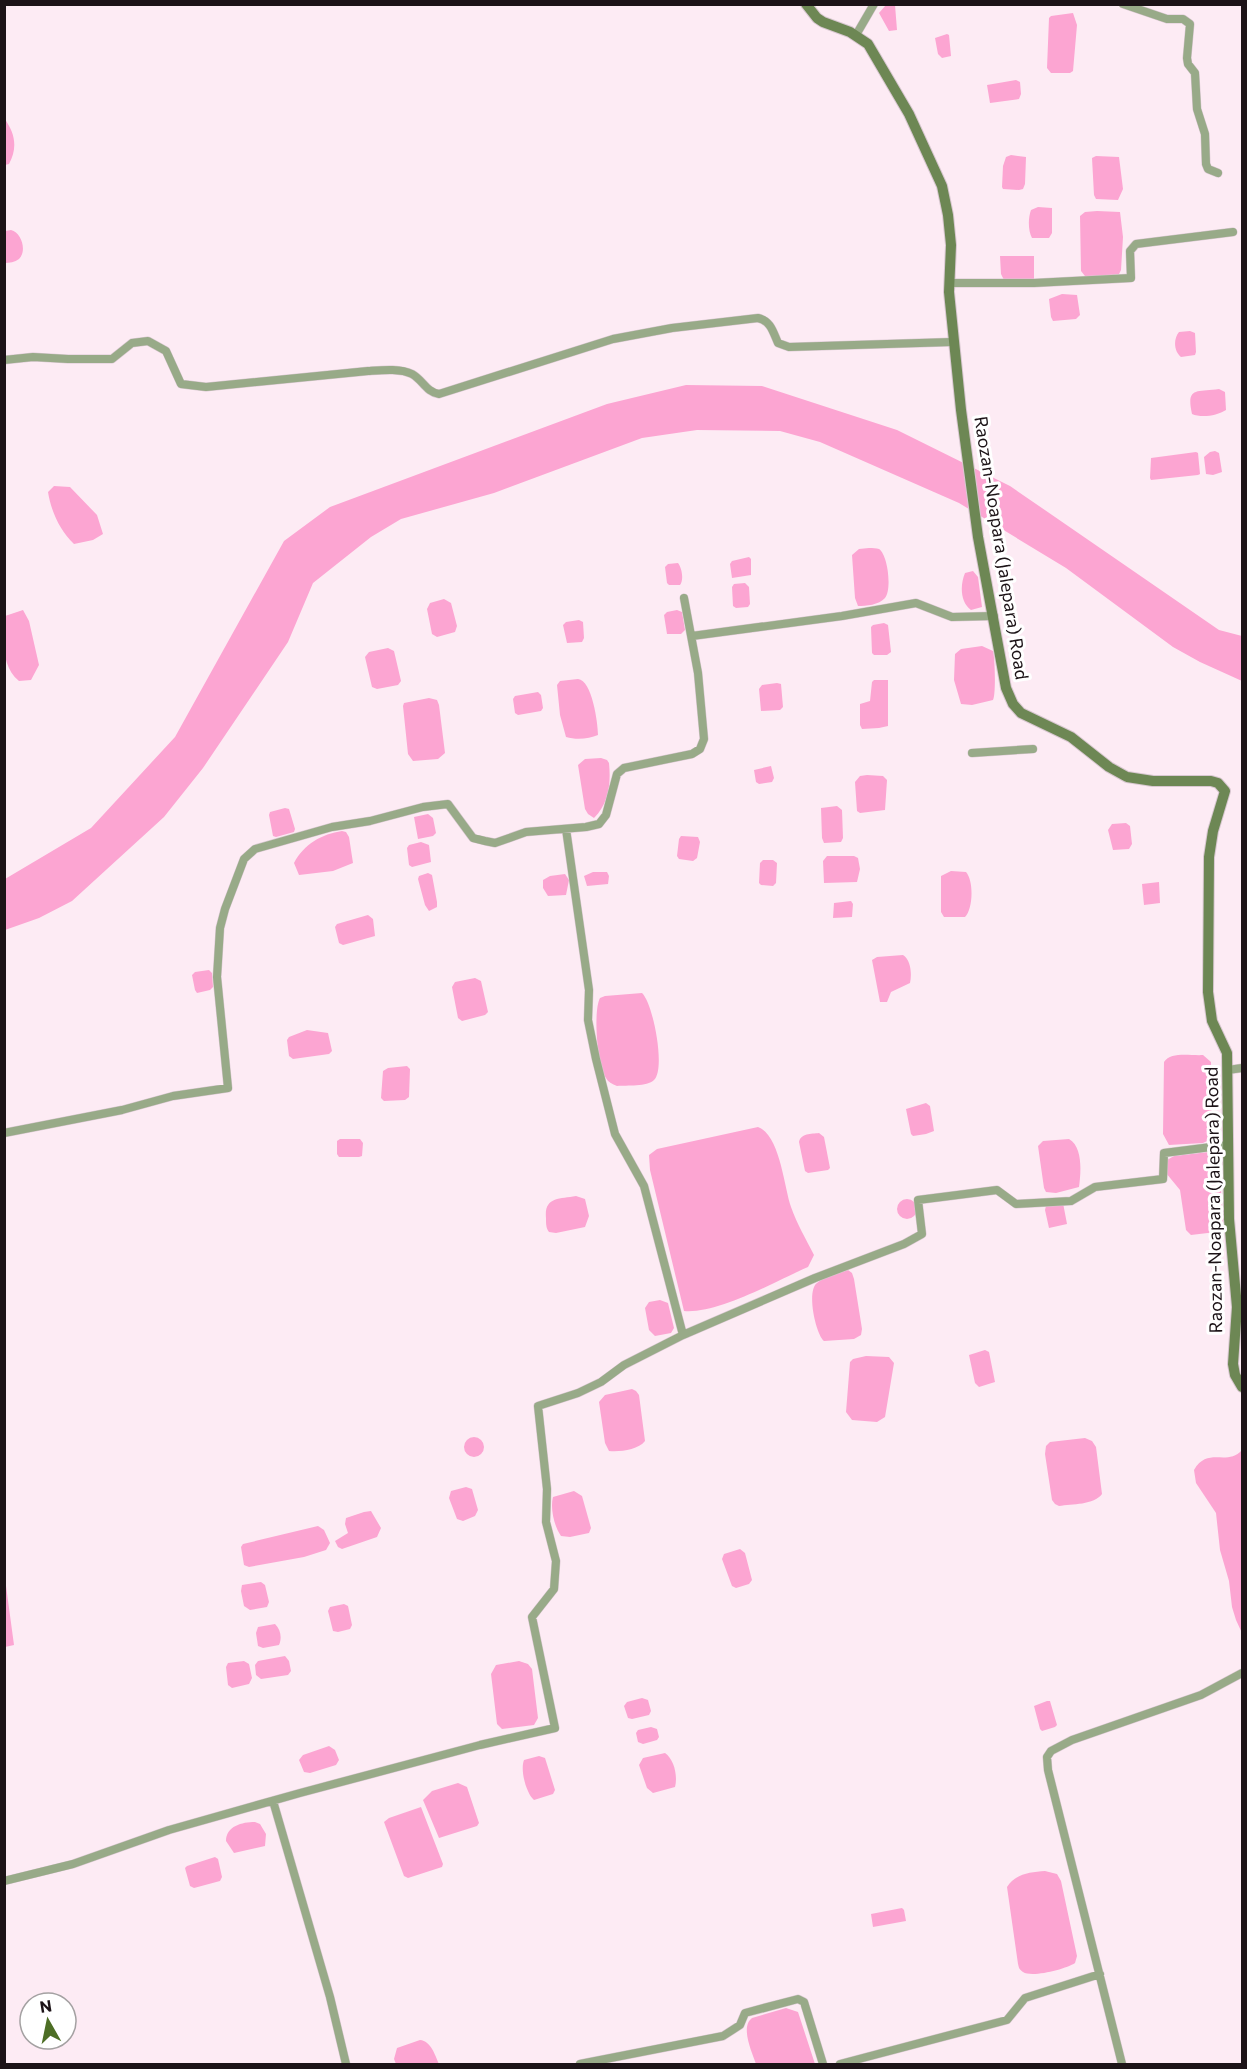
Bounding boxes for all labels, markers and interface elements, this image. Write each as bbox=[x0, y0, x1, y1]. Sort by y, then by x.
street label: Raozan-Noapara (Jalepara) Road bbox=[970, 414, 1034, 681]
street label: Raozan-Noapara (Jalepara) Road bbox=[1200, 1067, 1226, 1334]
north arrow bbox=[18, 1991, 78, 2051]
text: N bbox=[38, 1995, 53, 2016]

